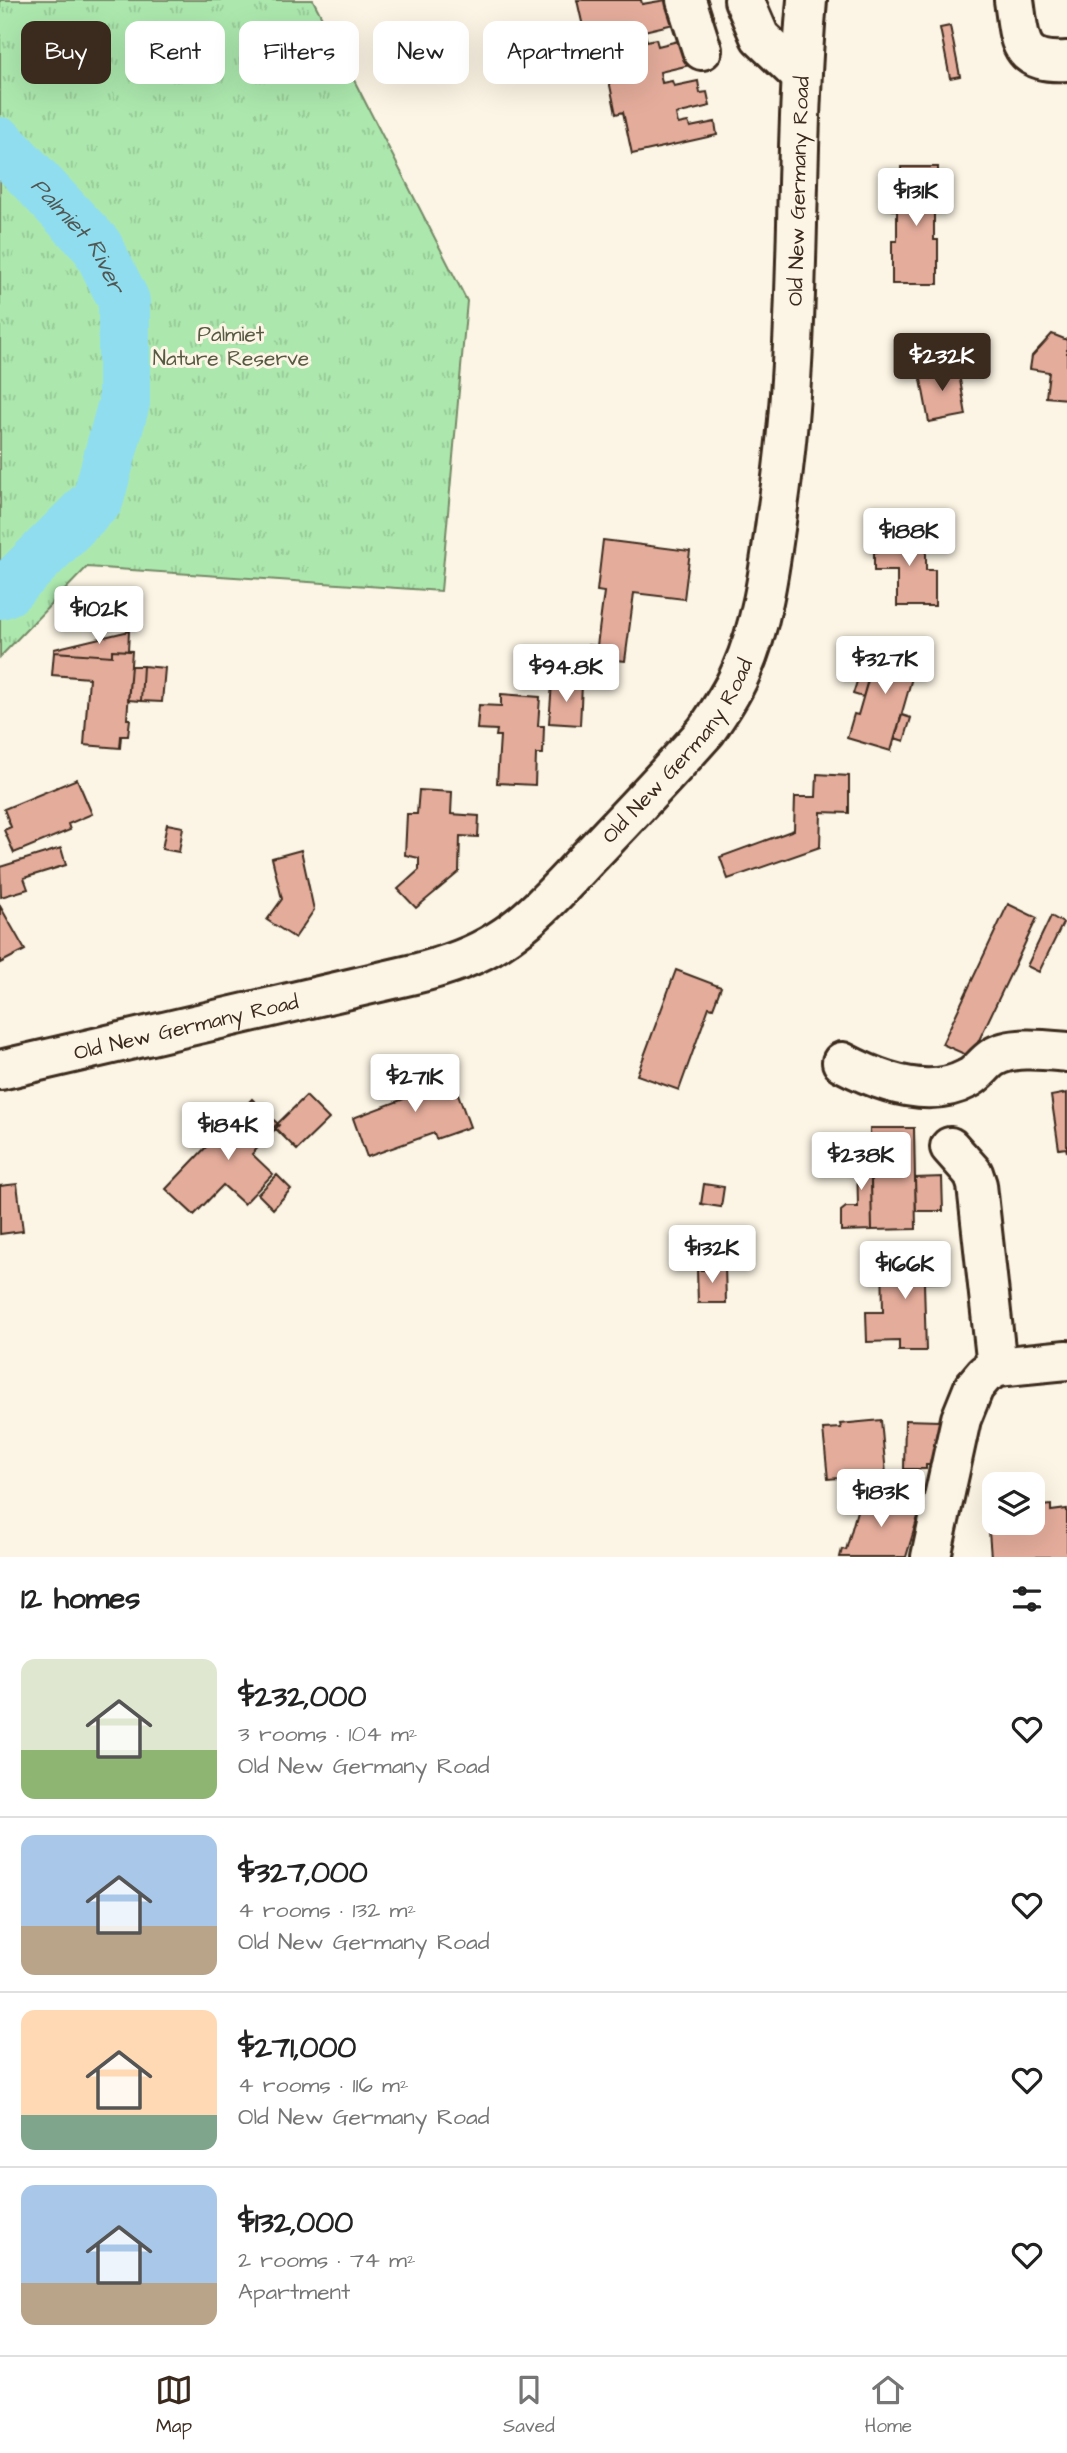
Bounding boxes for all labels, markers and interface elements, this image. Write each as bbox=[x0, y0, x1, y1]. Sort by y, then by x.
chip: Buy bbox=[21, 21, 111, 84]
chip: Rent bbox=[125, 21, 225, 84]
chip: Filters bbox=[239, 21, 359, 84]
chip: New bbox=[373, 21, 469, 84]
chip: Apartment bbox=[483, 21, 648, 84]
street label: Old New Germany Road bbox=[781, 75, 817, 306]
pin: $131K bbox=[867, 168, 965, 228]
water label: Palmiet River bbox=[23, 171, 134, 301]
text: $131K bbox=[894, 175, 938, 207]
park label: Palmiet Nature Reserve bbox=[153, 320, 309, 373]
pin: $232K bbox=[893, 334, 991, 393]
text: $232K bbox=[910, 340, 974, 372]
pin: $188K bbox=[860, 508, 958, 568]
text: $188K bbox=[879, 515, 939, 547]
pin: $102K bbox=[50, 586, 148, 646]
text: $102K bbox=[70, 593, 128, 625]
pin: $327K bbox=[836, 636, 934, 696]
text: $327K bbox=[852, 643, 918, 675]
pin: $94.8K bbox=[509, 644, 623, 704]
text: $94.8K bbox=[529, 651, 603, 683]
street label: Old New Germany Road bbox=[595, 654, 760, 850]
street label: Old New Germany Road bbox=[71, 987, 302, 1067]
pin: $271K bbox=[366, 1054, 464, 1114]
text: $271K bbox=[387, 1061, 443, 1093]
pin: $184K bbox=[179, 1102, 277, 1162]
text: $184K bbox=[198, 1109, 258, 1141]
pin: $238K bbox=[812, 1132, 910, 1192]
text: $238K bbox=[828, 1139, 894, 1171]
pin: $132K bbox=[663, 1226, 761, 1285]
text: $132K bbox=[685, 1232, 739, 1264]
pin: $166K bbox=[856, 1242, 954, 1301]
text: $166K bbox=[876, 1248, 934, 1280]
pin: $183K bbox=[832, 1470, 930, 1529]
map controls bbox=[982, 1472, 1045, 1535]
button: layers bbox=[982, 1472, 1045, 1535]
text: $183K bbox=[853, 1476, 909, 1508]
text: 12 homes bbox=[21, 1578, 140, 1620]
icon: filters bbox=[1008, 1580, 1046, 1618]
text: $232,000 bbox=[238, 1676, 366, 1718]
icon: home bbox=[77, 1687, 161, 1771]
icon: heart bbox=[1008, 1710, 1046, 1748]
text: 3 rooms · 104 m² bbox=[238, 1718, 417, 1750]
text: Old New Germany Road bbox=[238, 1750, 490, 1782]
text: $327,000 bbox=[238, 1852, 368, 1894]
icon: home bbox=[77, 1863, 161, 1947]
icon: heart bbox=[1008, 1886, 1046, 1924]
text: 4 rooms · 132 m² bbox=[238, 1894, 416, 1926]
text: Old New Germany Road bbox=[238, 1926, 490, 1958]
text: $271,000 bbox=[238, 2027, 356, 2069]
icon: home bbox=[77, 2038, 161, 2122]
icon: heart bbox=[1008, 2061, 1046, 2099]
text: 4 rooms · 116 m² bbox=[238, 2069, 409, 2101]
text: Old New Germany Road bbox=[238, 2101, 490, 2133]
text: $132,000 bbox=[238, 2202, 353, 2244]
icon: home bbox=[77, 2213, 161, 2297]
icon: heart bbox=[1008, 2236, 1046, 2274]
text: 2 rooms · 74 m² bbox=[238, 2244, 416, 2276]
text: Apartment bbox=[238, 2276, 350, 2308]
tab: Map bbox=[155, 2371, 193, 2440]
tab: Saved bbox=[503, 2371, 555, 2440]
tab: Home bbox=[865, 2371, 912, 2440]

